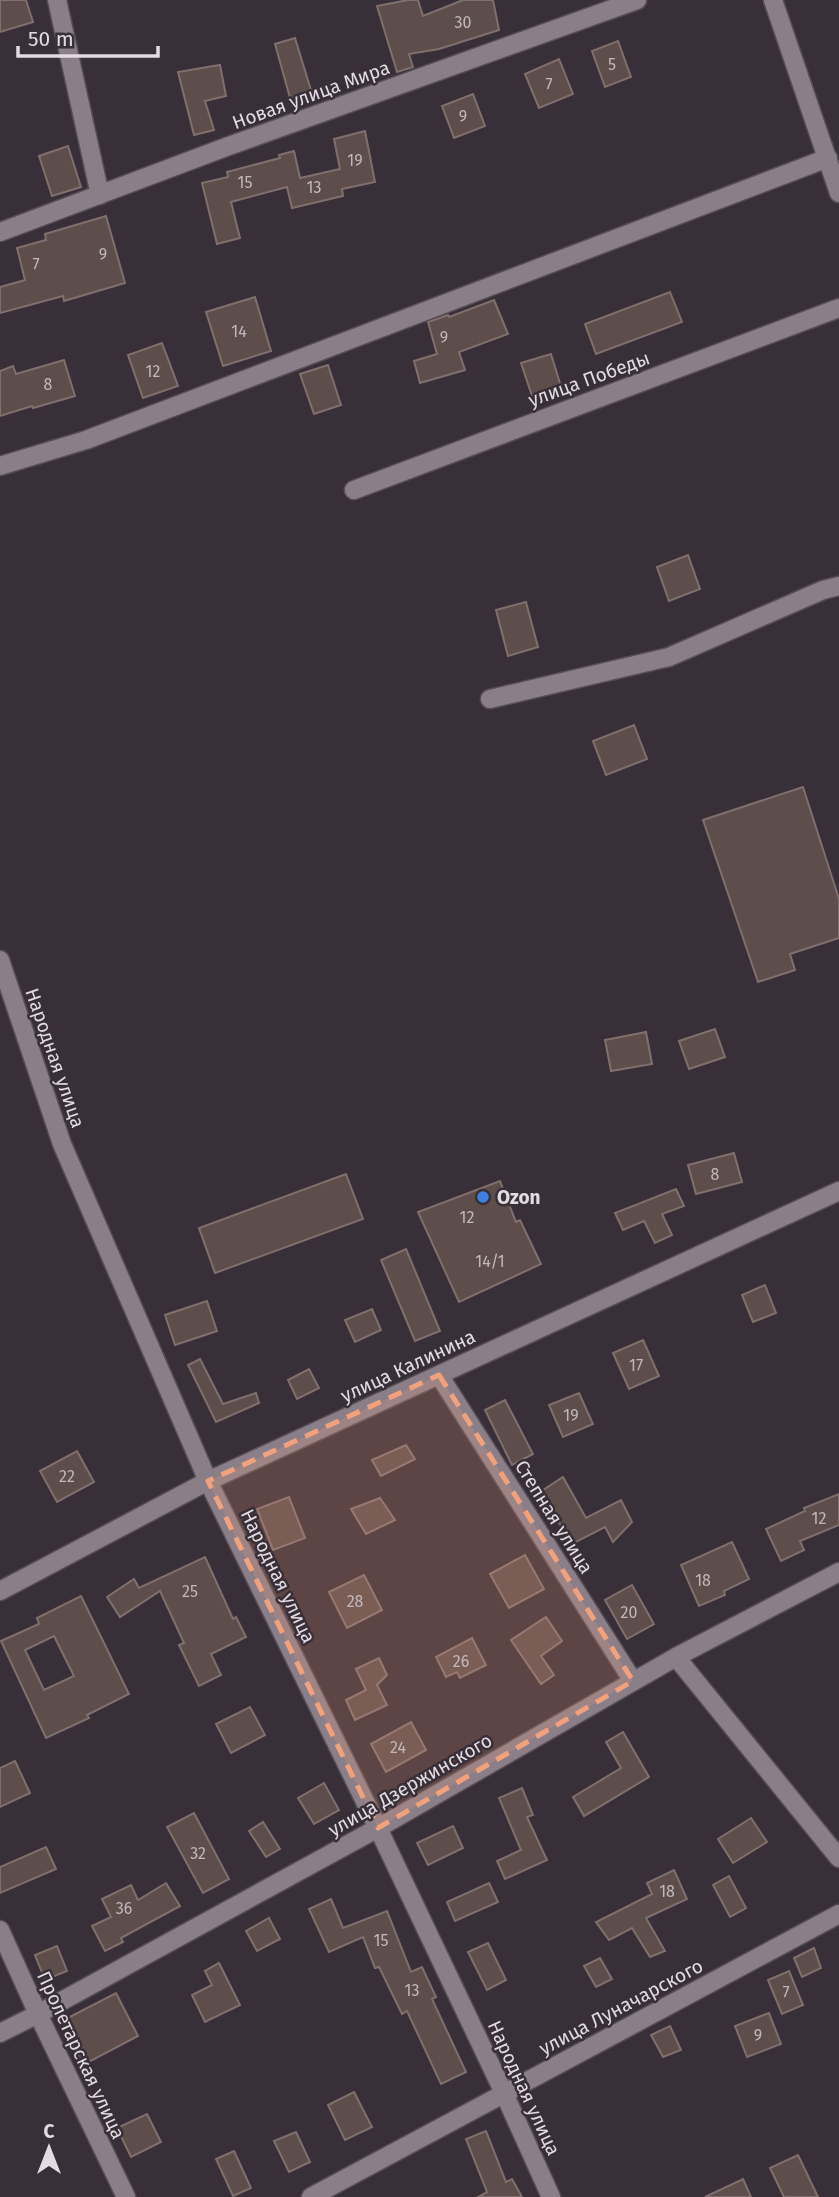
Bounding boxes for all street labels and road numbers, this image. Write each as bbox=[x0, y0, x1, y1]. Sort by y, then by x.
street label: Новая улица Мира bbox=[229, 56, 393, 134]
street label: улица Победы bbox=[525, 346, 653, 412]
street label: Народная улица bbox=[20, 985, 90, 1131]
street label: улица Калинина bbox=[337, 1325, 479, 1407]
street label: Степная улица bbox=[510, 1456, 598, 1578]
street label: Народная улица bbox=[236, 1505, 320, 1647]
street label: улица Дзержинского bbox=[324, 1729, 496, 1841]
street label: улица Луначарского bbox=[535, 1954, 707, 2060]
street label: Пролетарская улица bbox=[32, 1967, 130, 2143]
street label: Народная улица bbox=[483, 2017, 565, 2159]

